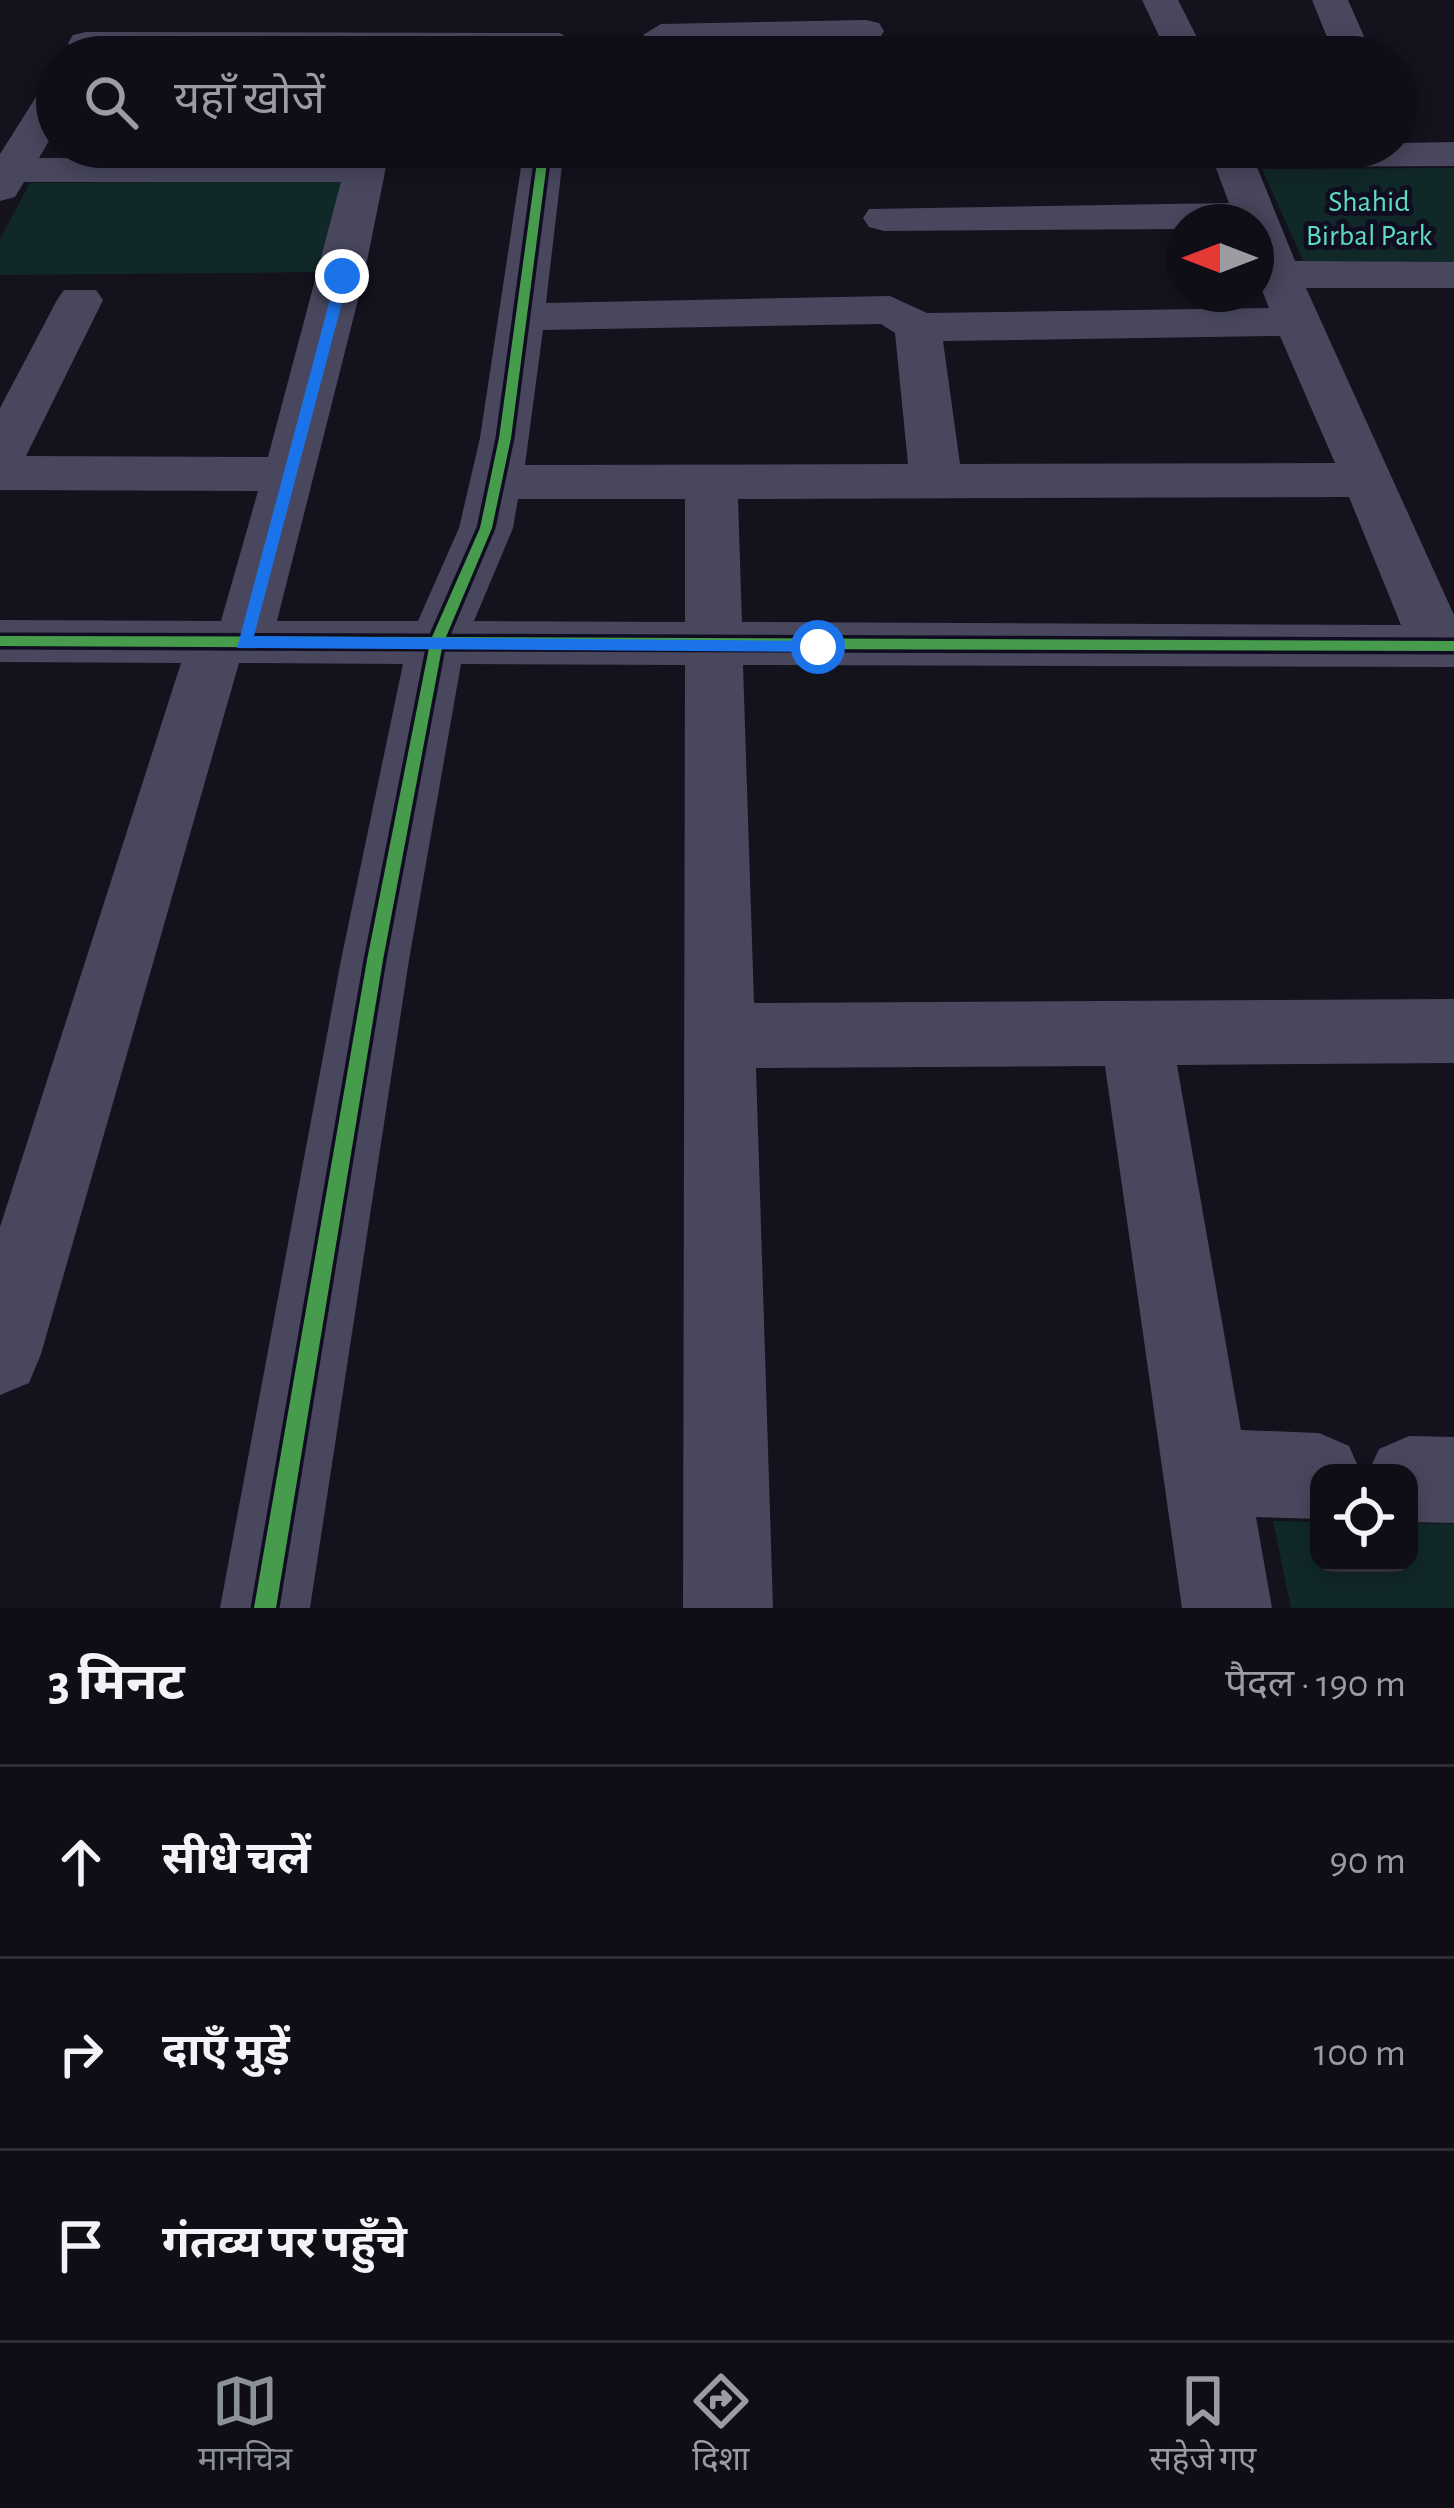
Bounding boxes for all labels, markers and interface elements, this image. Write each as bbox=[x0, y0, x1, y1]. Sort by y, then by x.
search box bbox=[36, 36, 1418, 168]
icon: search bbox=[78, 69, 144, 135]
text: यहाँ खोजें bbox=[174, 77, 325, 122]
park label: Shahid Birbal Park bbox=[1306, 187, 1433, 251]
north arrow bbox=[1166, 204, 1274, 312]
route end bbox=[315, 249, 369, 303]
route start bbox=[791, 620, 845, 674]
map controls bbox=[1310, 1464, 1418, 1572]
button: locate bbox=[1310, 1464, 1418, 1572]
text: 3 मिनट bbox=[48, 1658, 185, 1709]
text: पैदल · 190 m bbox=[1225, 1665, 1406, 1704]
icon: ahead bbox=[48, 1829, 114, 1895]
text: सीधे चलें bbox=[162, 1837, 311, 1882]
text: 90 m bbox=[1329, 1842, 1406, 1881]
icon: right bbox=[48, 2021, 114, 2087]
text: दाएँ मुड़ें bbox=[162, 2029, 290, 2074]
text: 100 m bbox=[1314, 2034, 1406, 2073]
icon: arrive bbox=[48, 2213, 114, 2279]
text: गंतव्य पर पहुँचे bbox=[162, 2221, 407, 2266]
tab: मानचित्र bbox=[198, 2368, 292, 2483]
tab: दिशा bbox=[688, 2368, 754, 2483]
tab: सहेजे गए bbox=[1150, 2368, 1256, 2483]

